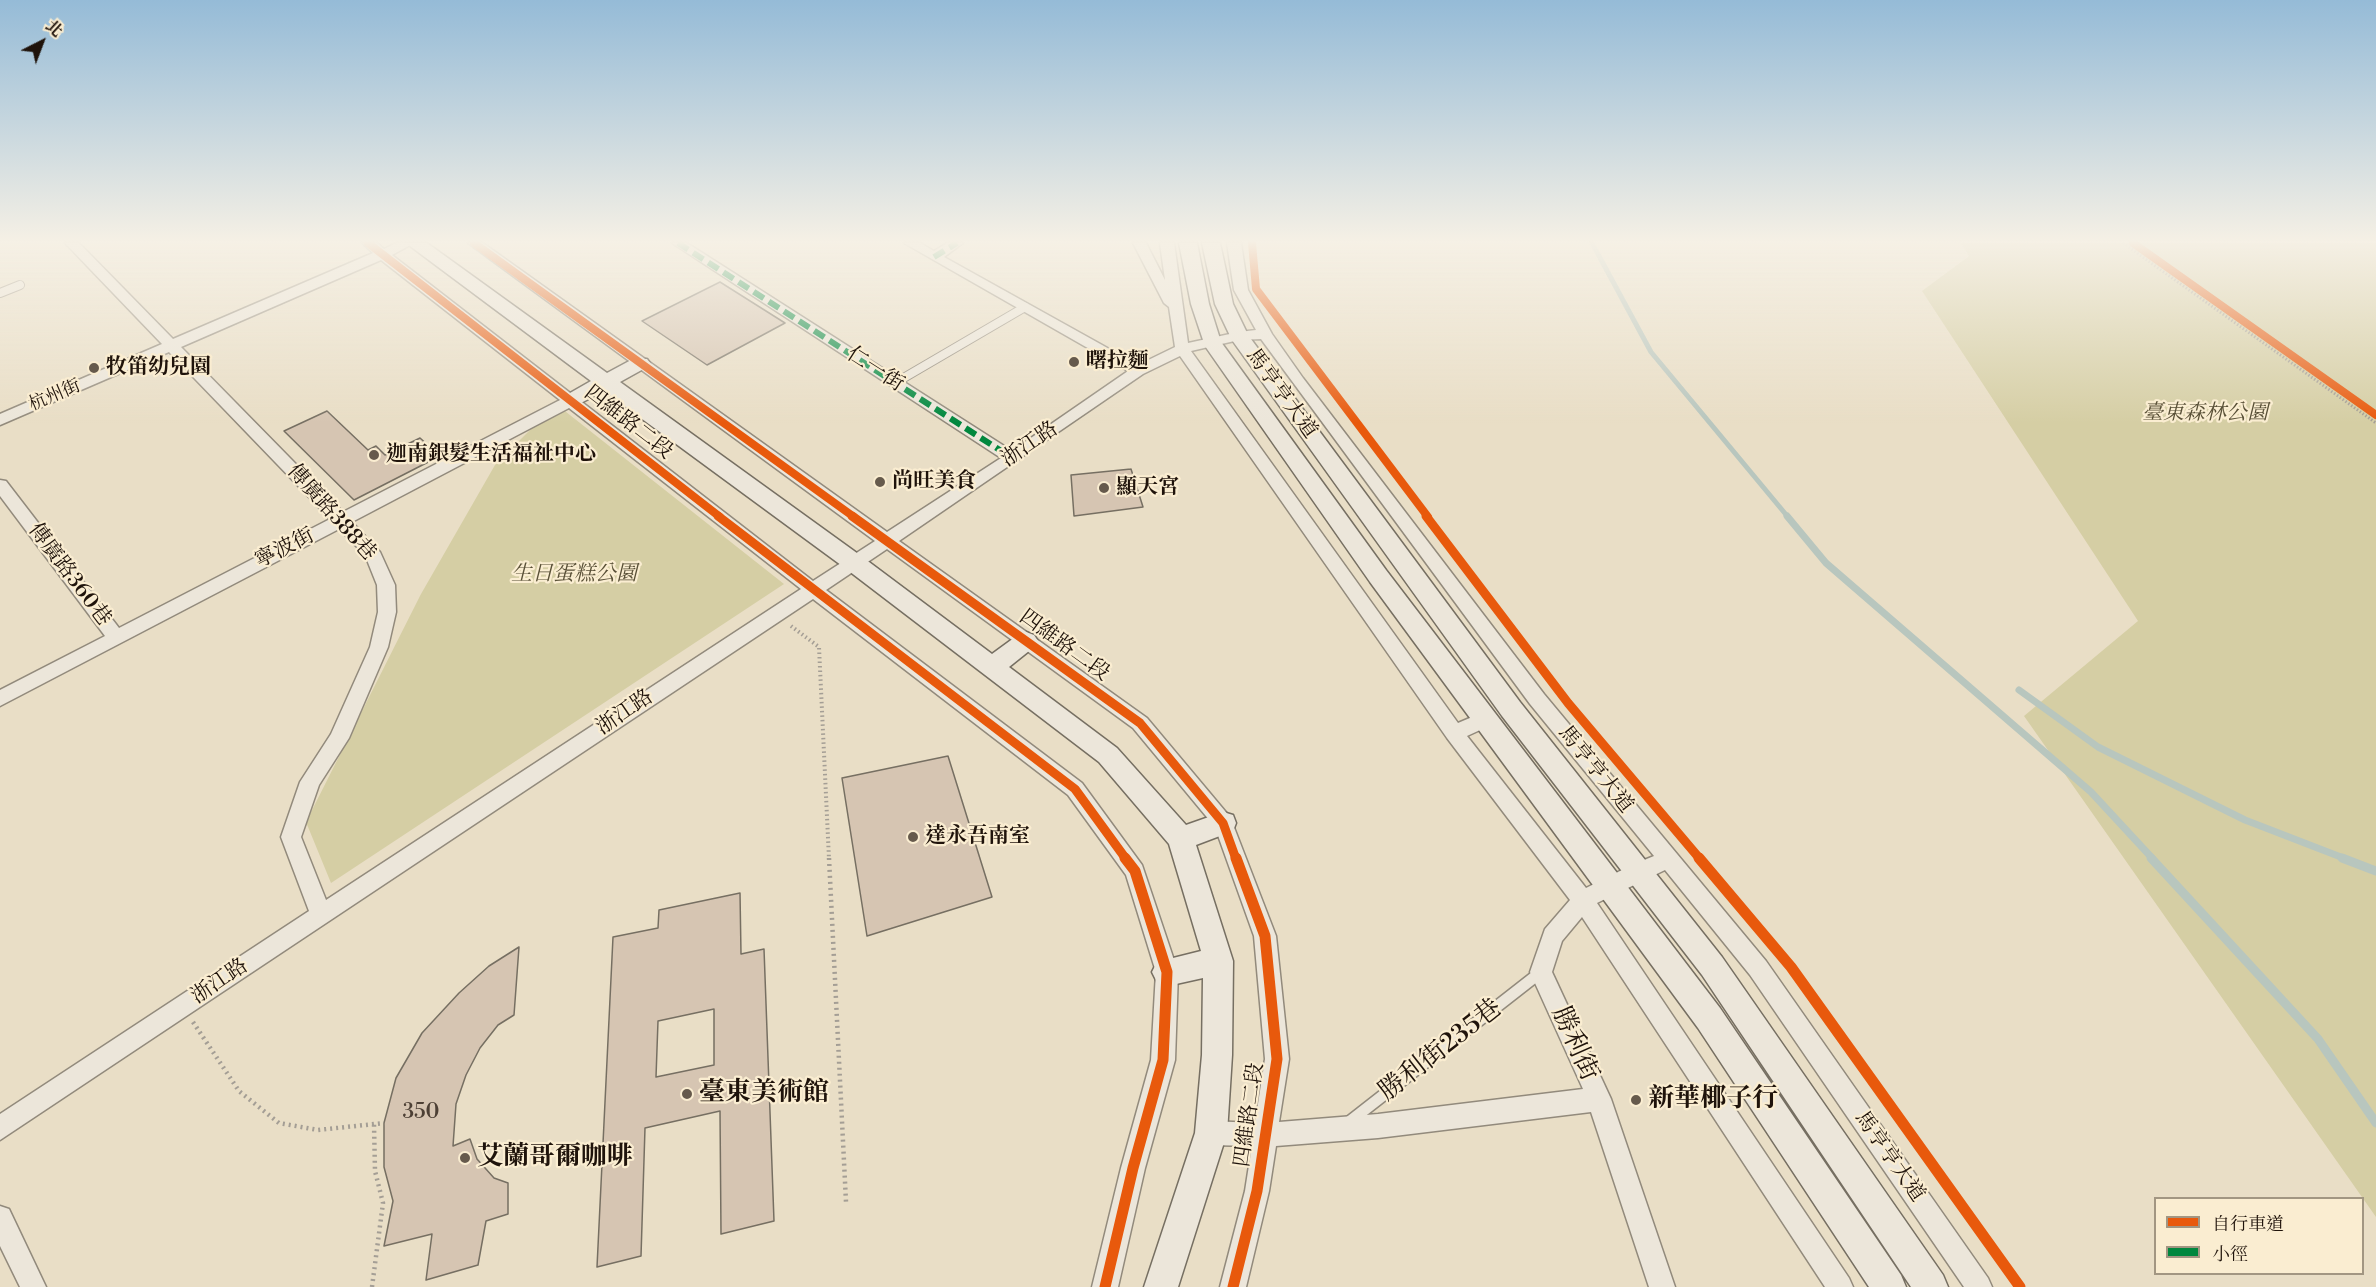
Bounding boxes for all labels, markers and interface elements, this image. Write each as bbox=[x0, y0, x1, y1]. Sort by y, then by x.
north arrow bbox=[12, 12, 72, 72]
text: 北 bbox=[41, 16, 67, 41]
street label: 仁一街 bbox=[842, 342, 908, 398]
street label: 馬亨亨大道 bbox=[1240, 344, 1322, 444]
place label: 曙拉麵 bbox=[1086, 349, 1149, 375]
place label: 牧笛幼兒園 bbox=[106, 355, 211, 381]
marker: 曙拉麵 bbox=[1067, 355, 1081, 369]
marker: 牧笛幼兒園 bbox=[87, 361, 101, 375]
street label: 杭州街 bbox=[26, 376, 84, 416]
street label: 四維路二段 bbox=[579, 381, 677, 465]
park label: 臺東森林公園 bbox=[2142, 401, 2268, 427]
street label: 浙江路 bbox=[997, 417, 1063, 473]
place label: 迦南銀髮生活福祉中心 bbox=[386, 442, 596, 468]
marker: 迦南銀髮生活福祉中心 bbox=[367, 448, 381, 462]
street label: 傳廣路388巷 bbox=[281, 459, 381, 567]
place label: 尚旺美食 bbox=[892, 469, 976, 495]
marker: 尚旺美食 bbox=[873, 475, 887, 489]
place label: 顯天宮 bbox=[1116, 475, 1179, 501]
marker: 顯天宮 bbox=[1097, 481, 1111, 495]
street label: 傳廣路360巷 bbox=[22, 519, 116, 631]
street label: 寧波街 bbox=[251, 523, 319, 575]
park label: 生日蛋糕公園 bbox=[511, 562, 637, 588]
street label: 四維路二段 bbox=[1014, 605, 1114, 687]
street label: 浙江路 bbox=[592, 685, 658, 741]
street label: 馬亨亨大道 bbox=[1552, 721, 1638, 819]
place label: 達永吾南室 bbox=[925, 824, 1030, 850]
marker: 達永吾南室 bbox=[906, 830, 920, 844]
street label: 浙江路 bbox=[187, 954, 253, 1010]
street label: 勝利街235巷 bbox=[1373, 993, 1509, 1109]
street label: 勝利街 bbox=[1544, 1002, 1604, 1086]
street label: 四維路二段 bbox=[1230, 1061, 1270, 1169]
place label: 臺東美術館 bbox=[699, 1078, 829, 1110]
place label: 新華椰子行 bbox=[1648, 1084, 1778, 1116]
marker: 臺東美術館 bbox=[680, 1087, 694, 1101]
marker: 新華椰子行 bbox=[1629, 1093, 1643, 1107]
house number: 350 bbox=[402, 1100, 440, 1126]
street label: 馬亨亨大道 bbox=[1849, 1107, 1929, 1207]
place label: 艾蘭哥爾咖啡 bbox=[477, 1142, 633, 1174]
marker: 艾蘭哥爾咖啡 bbox=[458, 1151, 472, 1165]
legend bbox=[2154, 1197, 2364, 1275]
text: 自行車道 bbox=[2212, 1213, 2284, 1236]
text: 小徑 bbox=[2212, 1243, 2248, 1266]

